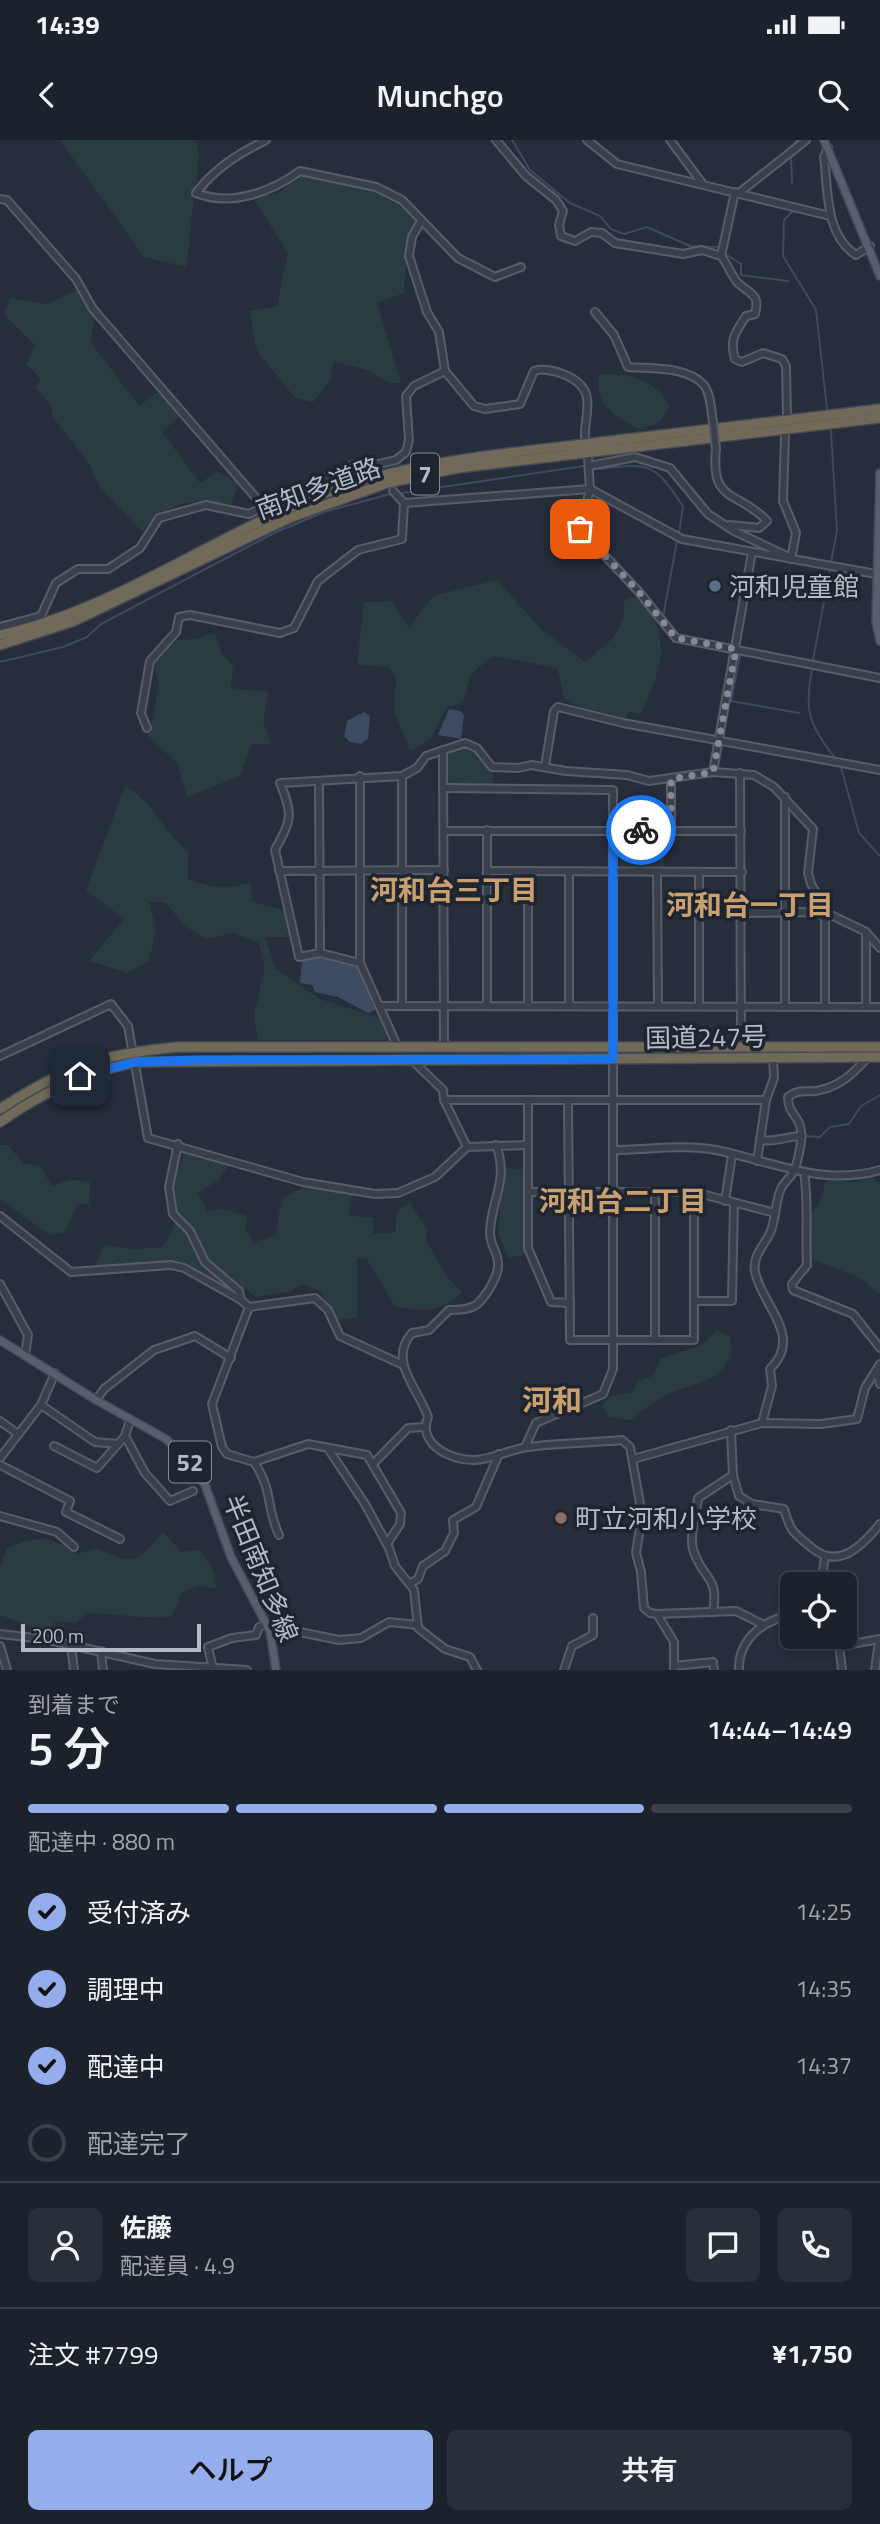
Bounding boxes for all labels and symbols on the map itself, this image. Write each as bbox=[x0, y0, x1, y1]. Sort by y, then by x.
street label: 南知多道路 bbox=[250, 447, 386, 529]
road number: 7 bbox=[411, 454, 439, 494]
pin bbox=[550, 499, 610, 559]
place label: 河和児童館 bbox=[729, 567, 859, 606]
marker: 河和児童館 bbox=[707, 578, 723, 594]
courier bbox=[606, 795, 676, 865]
district label: 河和台三丁目 bbox=[370, 868, 538, 911]
district label: 河和台一丁目 bbox=[666, 883, 834, 926]
street label: 国道247号 bbox=[645, 1016, 767, 1058]
pin bbox=[50, 1046, 110, 1106]
district label: 河和台二丁目 bbox=[539, 1179, 707, 1222]
district label: 河和 bbox=[522, 1377, 582, 1423]
road number: 52 bbox=[169, 1442, 211, 1482]
street label: 半田南知多線 bbox=[214, 1488, 308, 1648]
place label: 町立河和小学校 bbox=[575, 1499, 757, 1538]
marker: 町立河和小学校 bbox=[553, 1510, 569, 1526]
scale bar bbox=[21, 1621, 201, 1653]

